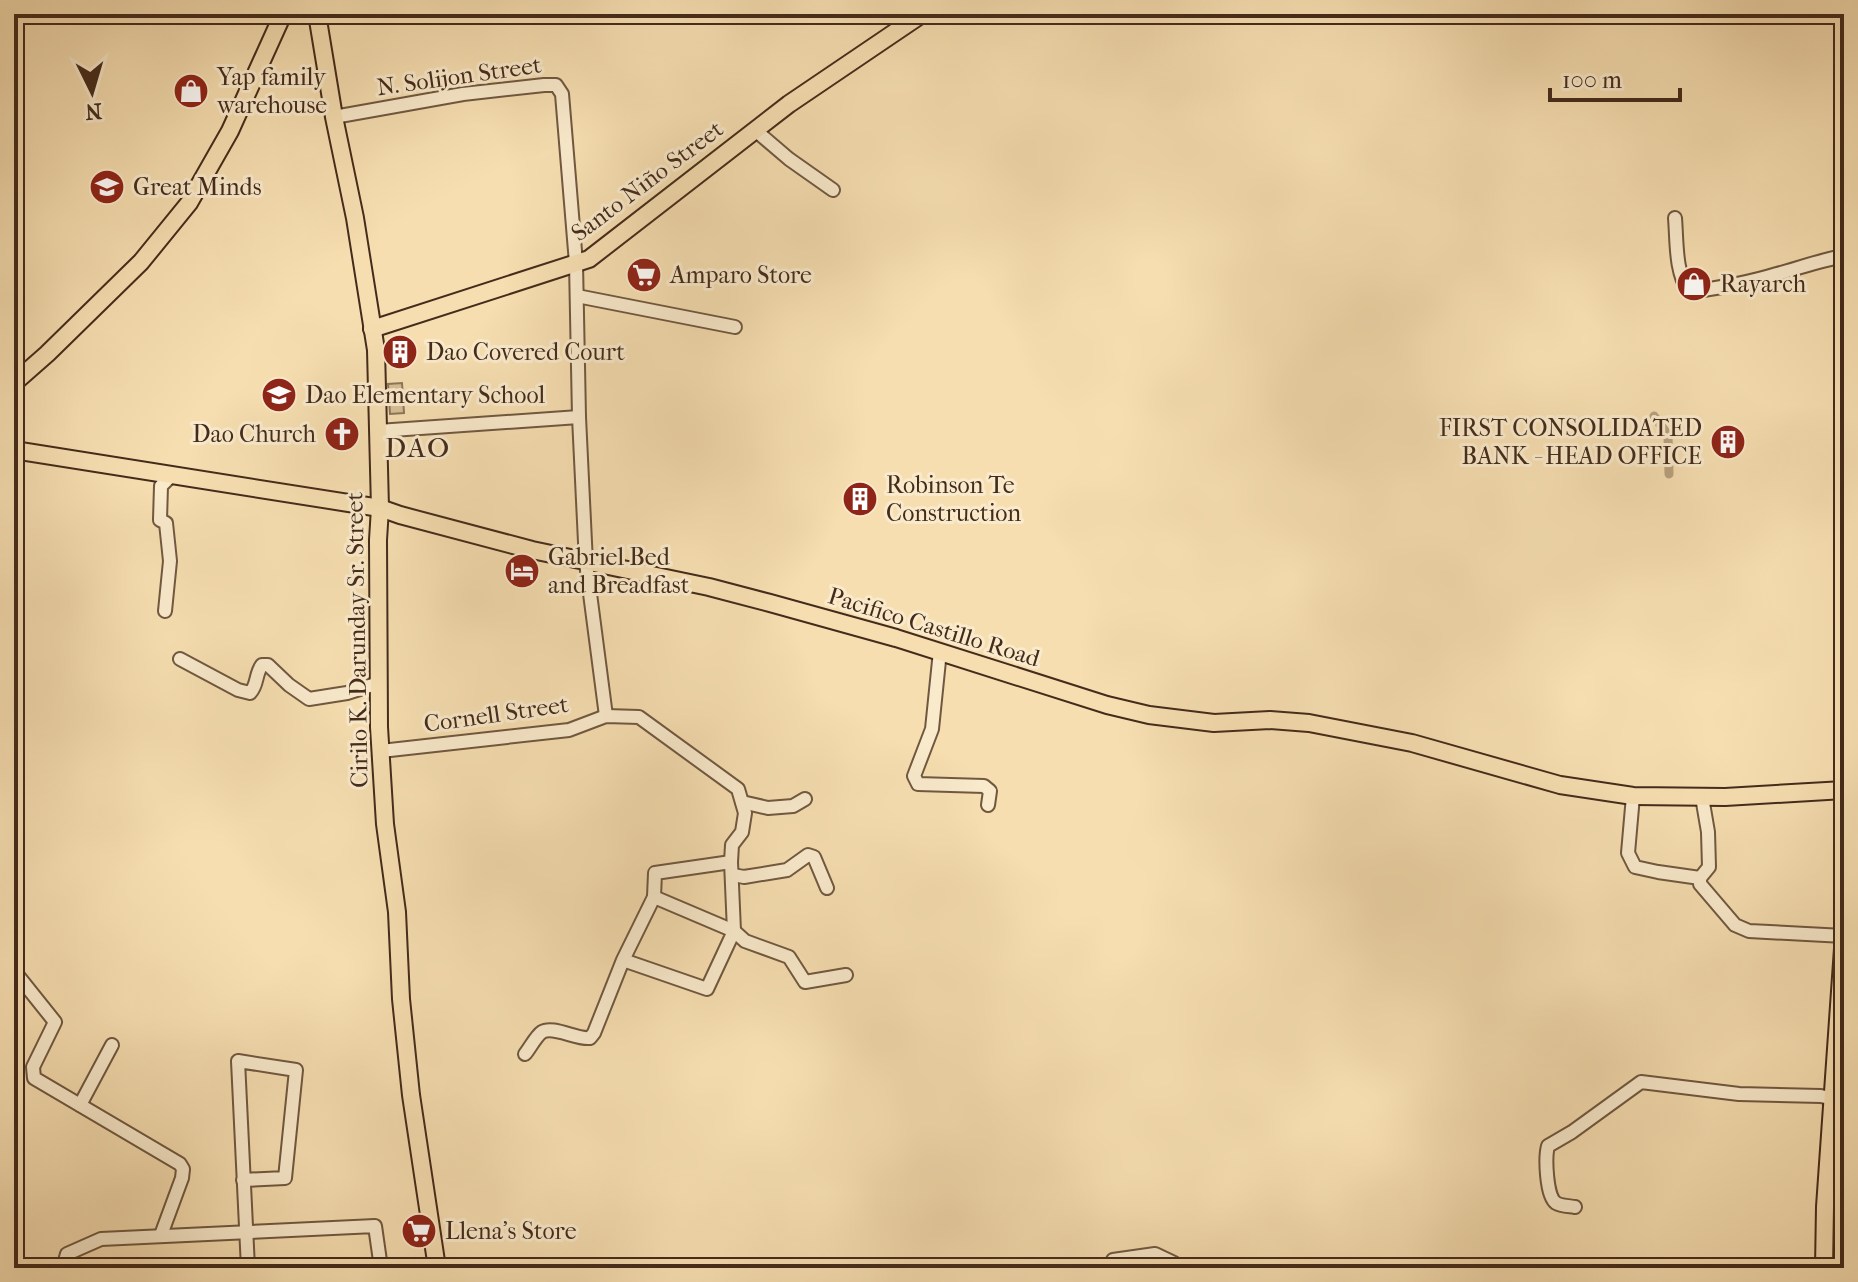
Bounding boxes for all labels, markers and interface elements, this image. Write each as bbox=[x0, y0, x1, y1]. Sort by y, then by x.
street label: N. Solijon Street bbox=[375, 51, 543, 101]
north arrow bbox=[52, 52, 132, 132]
scale bar bbox=[1550, 52, 1680, 102]
place label: Yap family warehouse bbox=[216, 63, 327, 119]
text: 100 m bbox=[1562, 66, 1622, 94]
shop icon: Yap family warehouse bbox=[172, 72, 210, 110]
text: N bbox=[84, 97, 103, 125]
street label: Santo Niño Street bbox=[566, 115, 729, 247]
school or university icon: Great Minds bbox=[88, 168, 126, 206]
place label: Great Minds bbox=[133, 173, 262, 201]
supermarket icon: Amparo Store bbox=[625, 256, 663, 294]
place label: Amparo Store bbox=[669, 261, 812, 289]
shop icon: Rayarch bbox=[1675, 265, 1713, 303]
place label: Rayarch bbox=[1720, 270, 1807, 298]
building icon: Dao Covered Court bbox=[381, 333, 419, 371]
place label: Dao Covered Court bbox=[426, 338, 625, 366]
school or university icon: Dao Elementary School bbox=[260, 376, 298, 414]
place label: Dao Elementary School bbox=[305, 381, 545, 409]
place label: FIRST CONSOLIDATED BANK - HEAD OFFICE bbox=[1439, 414, 1702, 470]
church icon: Dao Church bbox=[323, 415, 361, 453]
place label: Dao Church bbox=[192, 420, 317, 448]
building icon: FIRST CONSOLIDATED BANK - HEAD OFFICE bbox=[1709, 423, 1747, 461]
district label: DAO bbox=[385, 431, 451, 464]
place label: Robinson Te Construction bbox=[886, 471, 1021, 527]
building icon: Robinson Te Construction bbox=[841, 480, 879, 518]
street label: Cirilo K. Darunday Sr. Street bbox=[340, 491, 374, 788]
place label: Gabriel Bed and Breadfast bbox=[548, 543, 690, 599]
hotel icon: Gabriel Bed and Breadfast bbox=[503, 552, 541, 590]
street label: Pacifico Castillo Road bbox=[825, 581, 1044, 673]
street label: Cornell Street bbox=[422, 690, 571, 738]
supermarket icon: Llena's Store bbox=[400, 1212, 438, 1250]
place label: Llena's Store bbox=[445, 1217, 577, 1245]

